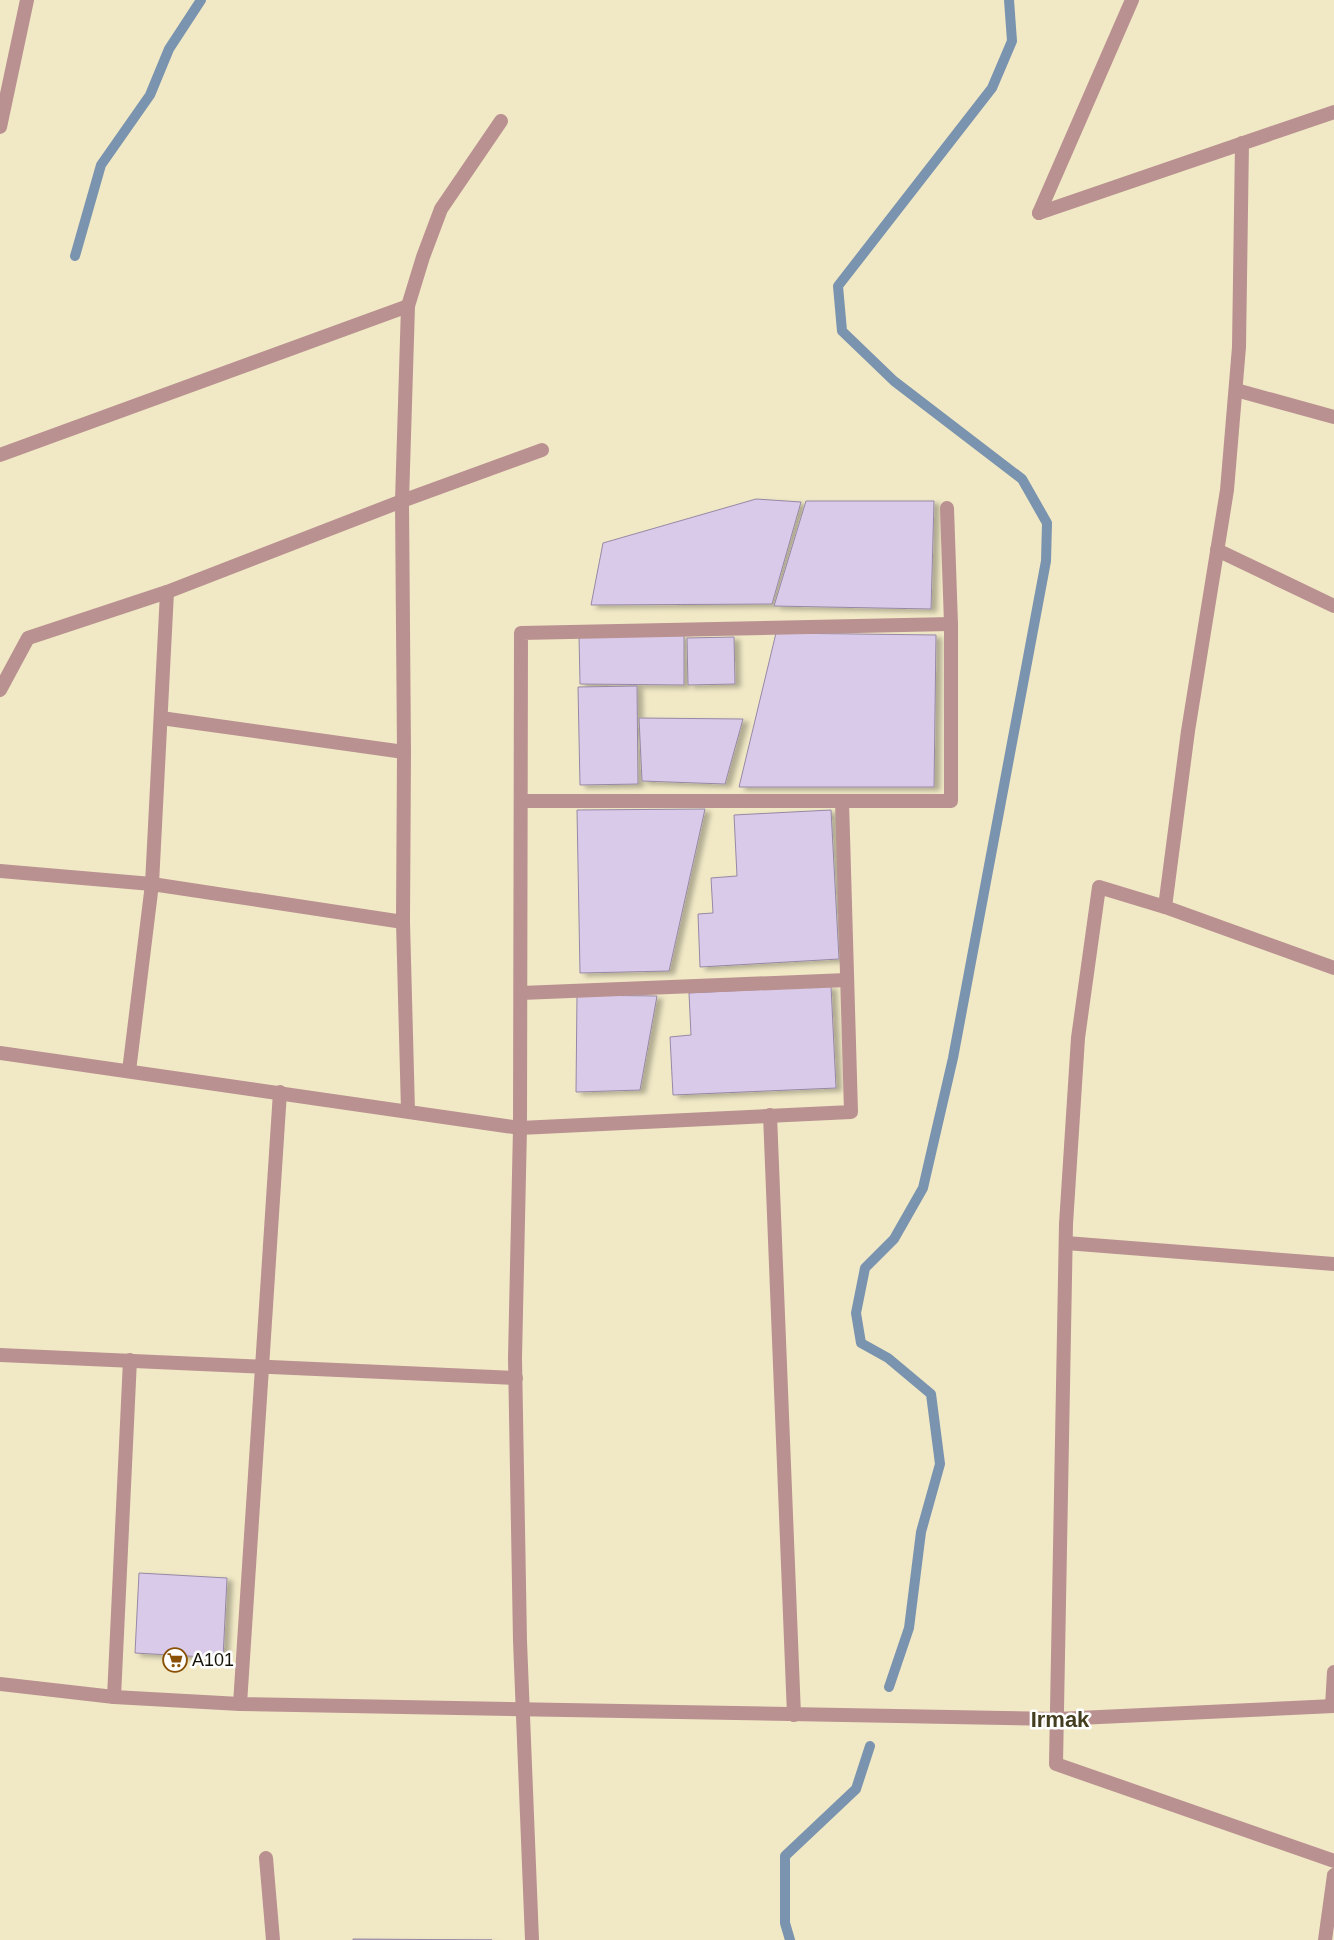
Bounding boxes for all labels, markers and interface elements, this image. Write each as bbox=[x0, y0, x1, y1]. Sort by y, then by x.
supermarket icon: A101 bbox=[162, 1647, 188, 1673]
place label: A101 bbox=[192, 1650, 234, 1670]
district label: Irmak bbox=[1031, 1707, 1090, 1732]

